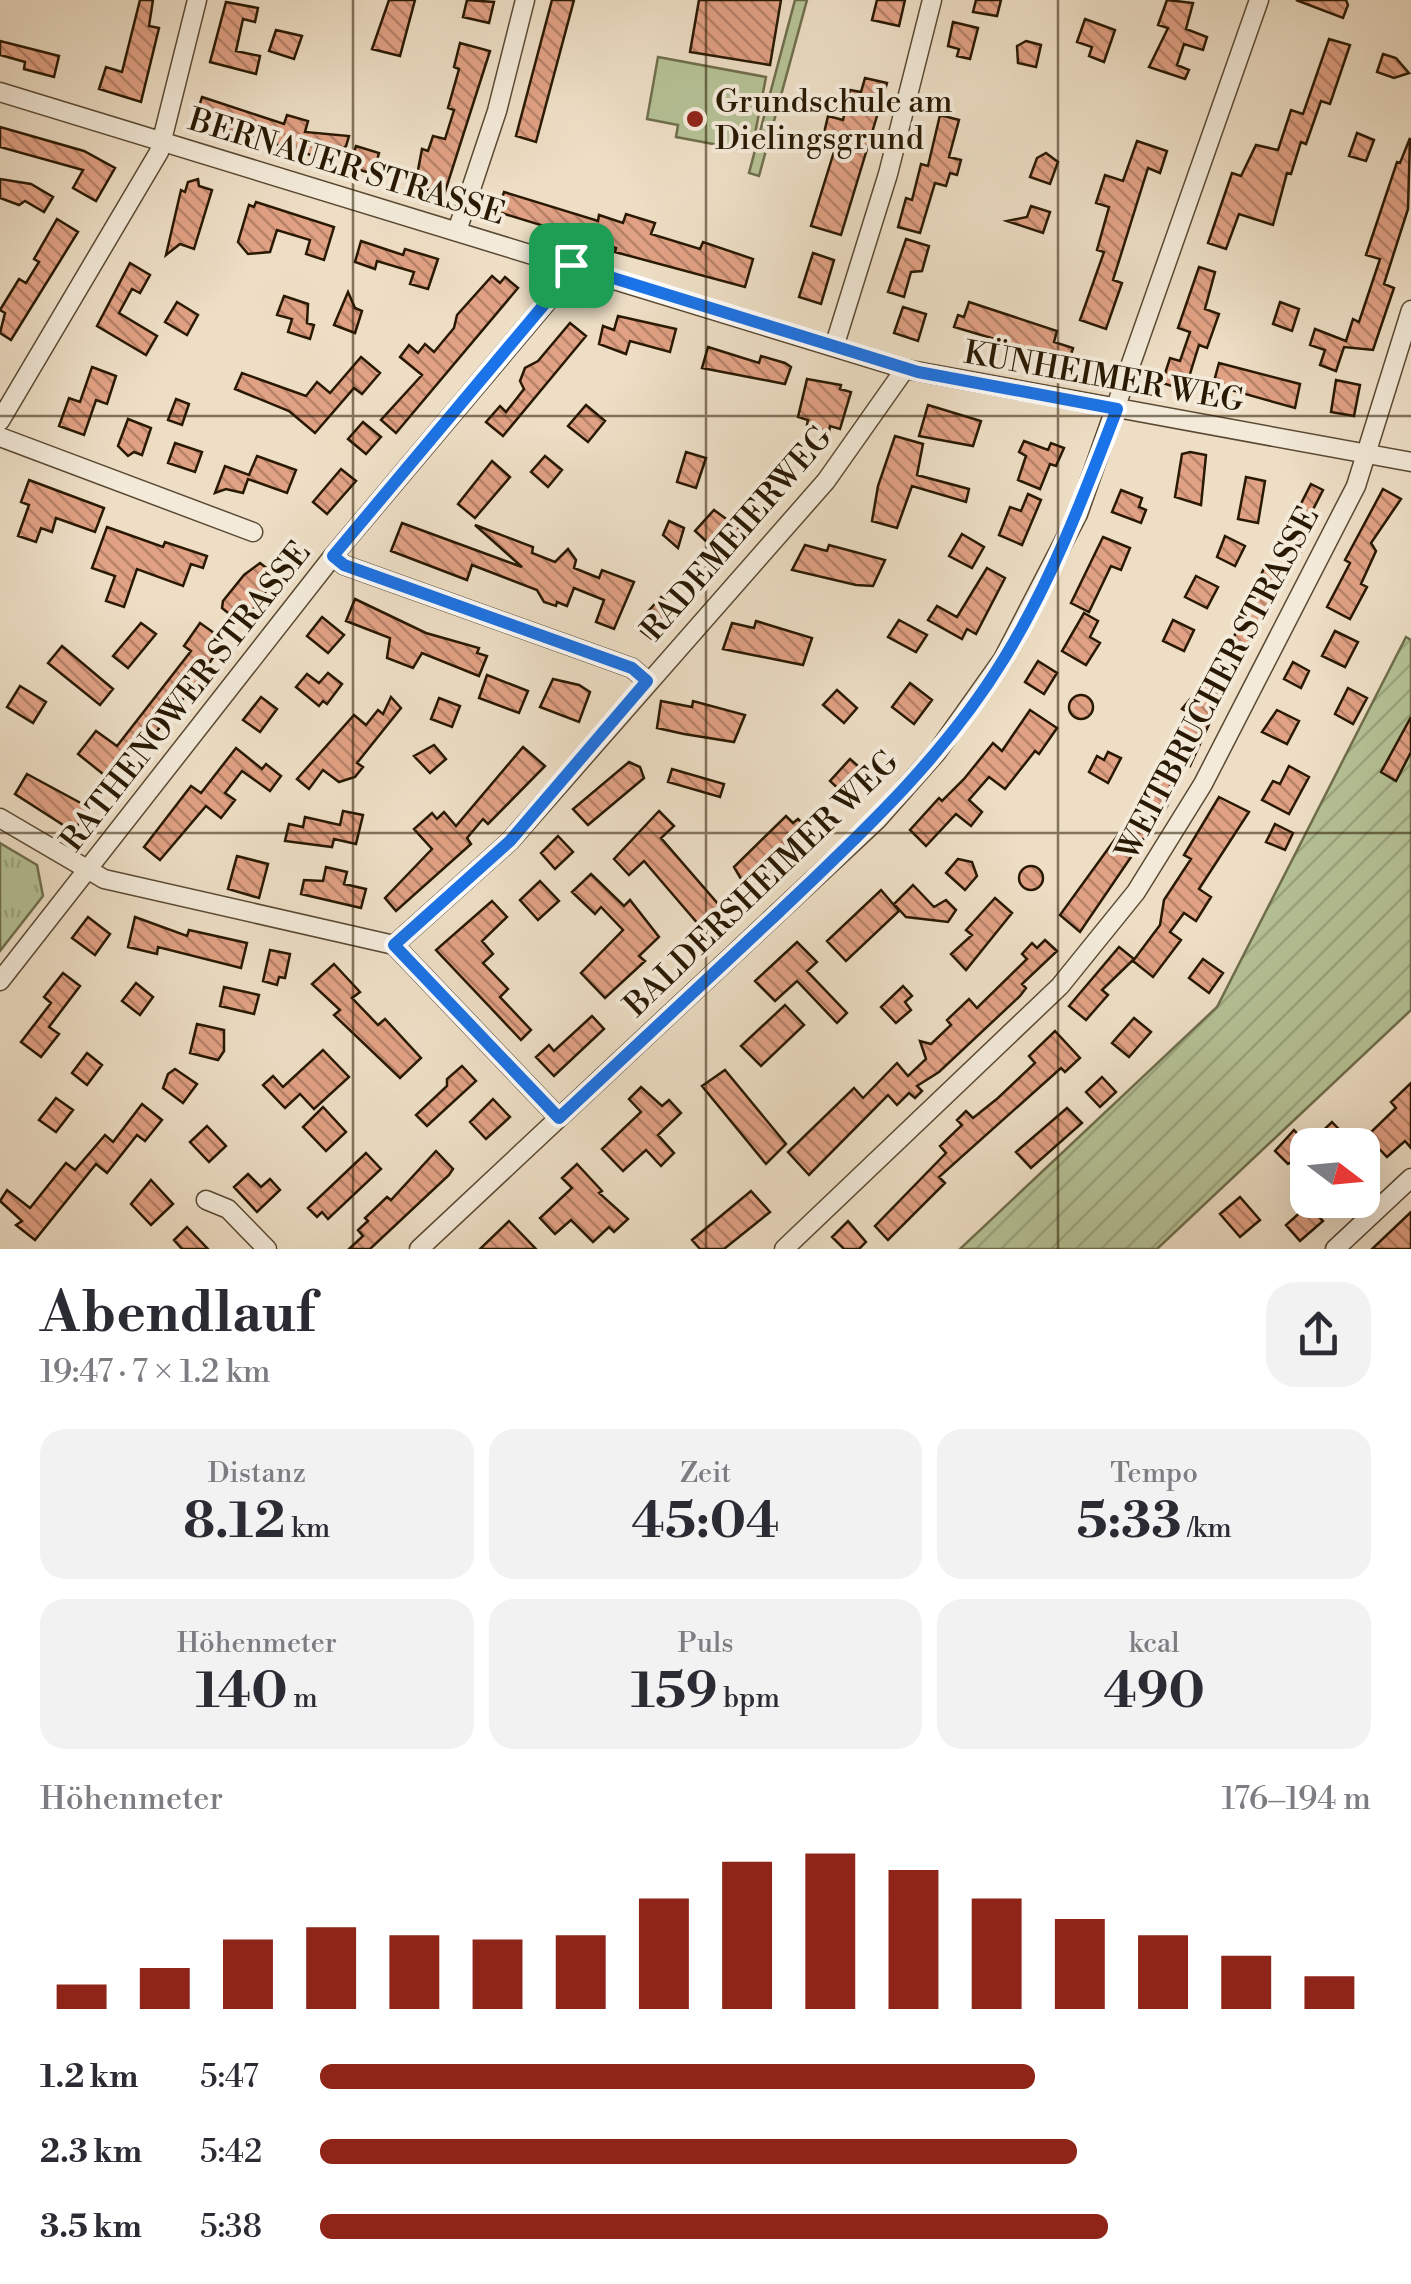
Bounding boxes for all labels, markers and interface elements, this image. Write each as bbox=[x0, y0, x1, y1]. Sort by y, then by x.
place label: Grundschule am Dielingsgrund bbox=[715, 82, 952, 159]
street label: BERNAUER STRASSE bbox=[183, 100, 510, 234]
marker: Grundschule am Dielingsgrund bbox=[684, 108, 706, 130]
pin bbox=[529, 223, 614, 308]
icon: arrive bbox=[544, 238, 599, 293]
street label: KÜNHEIMER WEG bbox=[961, 332, 1247, 421]
street label: RADEMEIERWEG bbox=[633, 418, 841, 649]
street label: WEITBRUCHER STRASSE bbox=[1107, 500, 1328, 868]
street label: RATHENOWER STRASSE bbox=[52, 533, 319, 860]
street label: BALDERSHEIMER WEG bbox=[615, 742, 907, 1026]
north arrow bbox=[1290, 1128, 1380, 1218]
map controls bbox=[1290, 1128, 1380, 1218]
text: Abendlauf bbox=[40, 1280, 315, 1349]
button: share bbox=[1266, 1282, 1371, 1387]
text: 19:47 · 7 × 1.2 km bbox=[40, 1352, 271, 1392]
text: Distanz bbox=[208, 1456, 306, 1491]
text: Zeit bbox=[680, 1456, 731, 1491]
text: Tempo bbox=[1110, 1456, 1198, 1491]
text: 8.12 bbox=[183, 1491, 285, 1553]
text: 45:04 bbox=[631, 1491, 780, 1553]
text: 5:33 bbox=[1077, 1491, 1181, 1553]
text: km bbox=[285, 1511, 330, 1546]
text: /km bbox=[1181, 1511, 1232, 1546]
text: Höhenmeter bbox=[177, 1626, 337, 1661]
text: Puls bbox=[678, 1626, 733, 1661]
text: kcal bbox=[1129, 1626, 1180, 1661]
text: 140 bbox=[196, 1661, 288, 1723]
text: 159 bbox=[631, 1661, 718, 1723]
text: 490 bbox=[1103, 1661, 1205, 1723]
text: m bbox=[288, 1681, 318, 1716]
text: bpm bbox=[718, 1681, 780, 1716]
text: Höhenmeter bbox=[40, 1779, 223, 1819]
text: 176–194 m bbox=[1222, 1779, 1371, 1819]
text: 1.2 km bbox=[40, 2057, 138, 2097]
text: 5:47 bbox=[200, 2057, 259, 2097]
text: 2.3 km bbox=[40, 2132, 142, 2172]
text: 5:42 bbox=[200, 2132, 262, 2172]
text: 3.5 km bbox=[40, 2207, 142, 2247]
text: 5:38 bbox=[200, 2207, 262, 2247]

